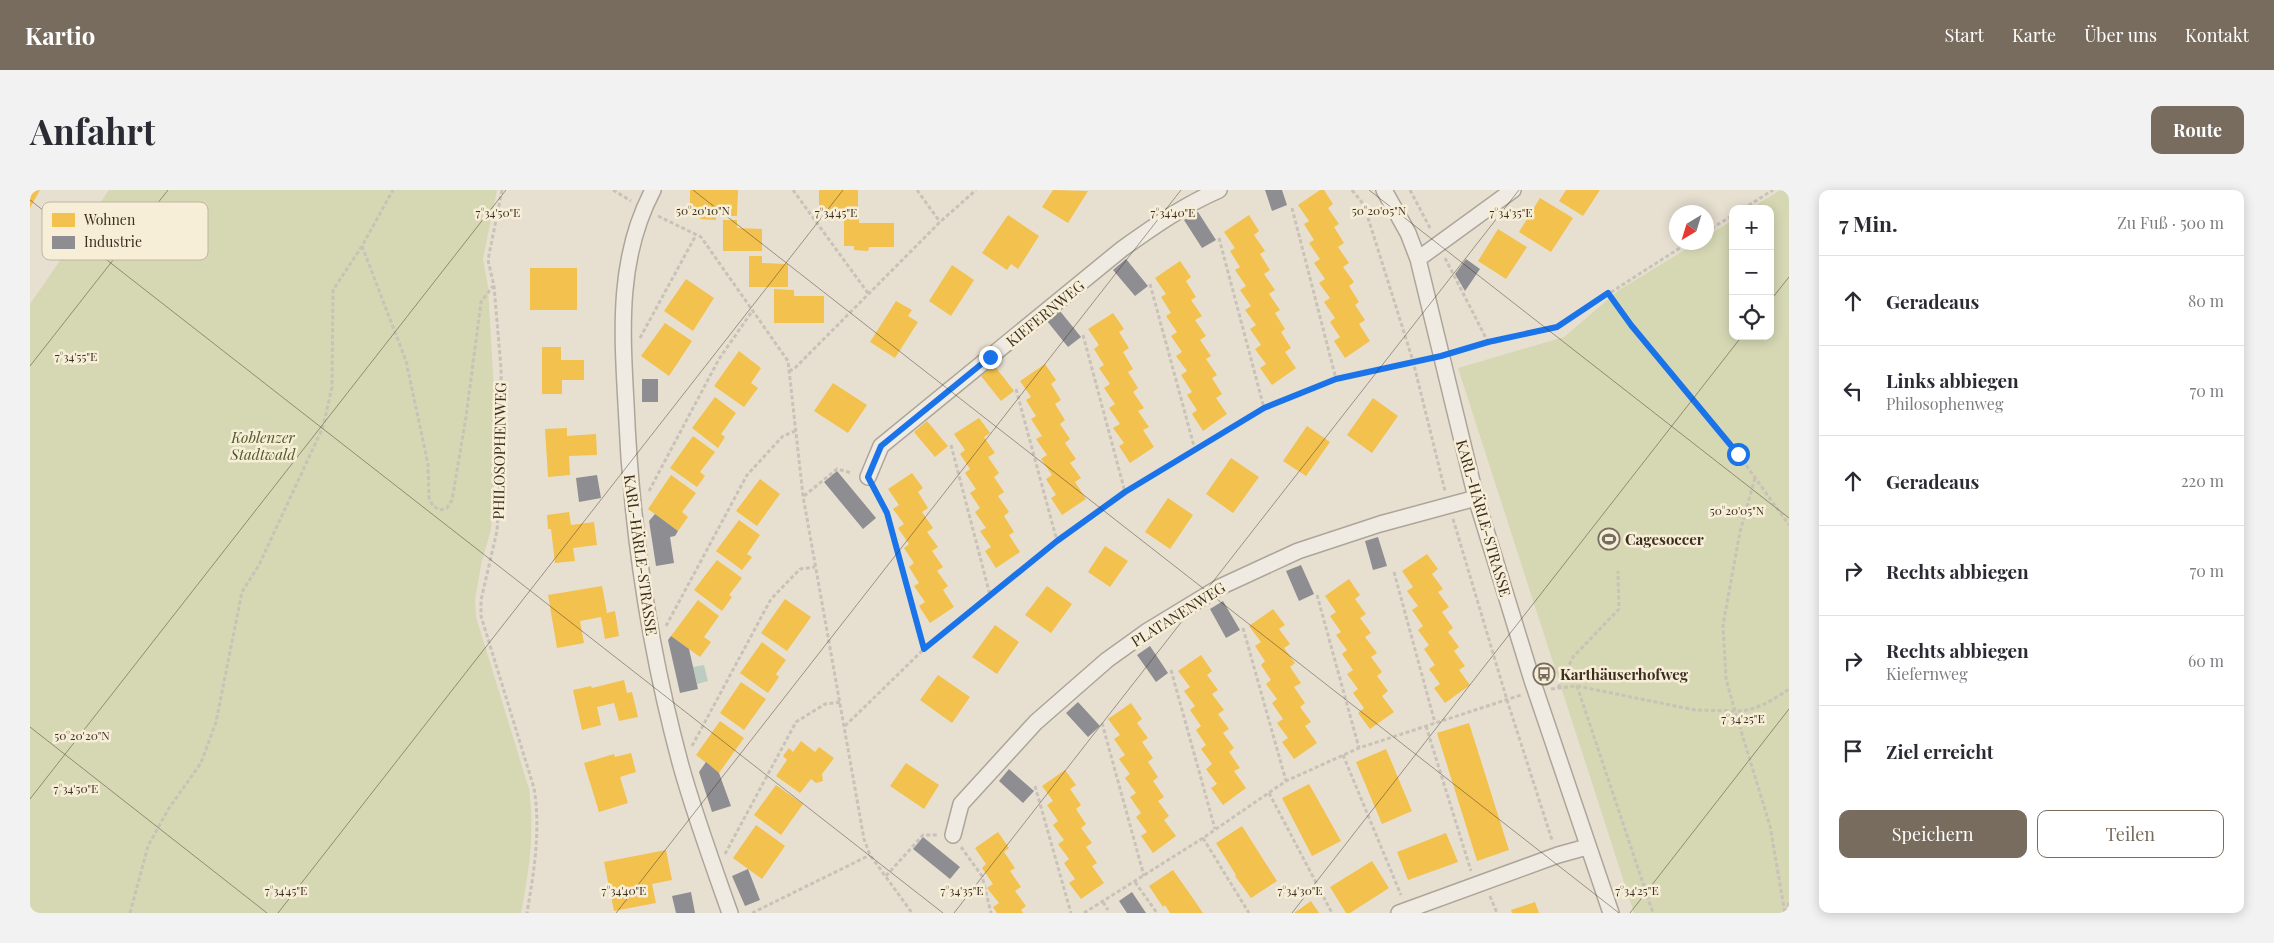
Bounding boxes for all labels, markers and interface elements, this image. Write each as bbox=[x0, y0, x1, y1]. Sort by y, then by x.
text: Kartio bbox=[25, 19, 95, 51]
text: Start bbox=[1944, 23, 1984, 47]
text: Karte bbox=[2012, 23, 2056, 47]
text: Über uns bbox=[2084, 23, 2157, 47]
text: Kontakt bbox=[2185, 23, 2249, 47]
button: Route bbox=[2151, 106, 2244, 154]
text: Anfahrt bbox=[30, 107, 155, 154]
legend bbox=[42, 202, 208, 260]
text: 50°20'10"N bbox=[676, 202, 731, 218]
text: 50°20'05"N bbox=[1352, 202, 1407, 218]
text: 7°34'50"E bbox=[476, 204, 520, 220]
text: 7°34'45"E bbox=[815, 204, 857, 220]
text: 7°34'40"E bbox=[1151, 204, 1195, 220]
text: 7°34'35"E bbox=[1489, 204, 1533, 220]
north arrow bbox=[1669, 205, 1714, 250]
map controls bbox=[1729, 205, 1774, 340]
button: + bbox=[1729, 205, 1774, 250]
text: 7 Min. bbox=[1839, 209, 1898, 237]
text: Wohnen bbox=[83, 210, 136, 229]
text: Zu Fuß · 500 m bbox=[2117, 212, 2224, 233]
text: Industrie bbox=[84, 232, 142, 251]
button: − bbox=[1729, 250, 1774, 295]
street label: KIEFERNWEG bbox=[1002, 275, 1089, 351]
icon: ahead bbox=[1839, 287, 1867, 315]
text: Geradeaus bbox=[1886, 288, 1979, 314]
text: 80 m bbox=[2188, 290, 2224, 311]
button: locate bbox=[1729, 295, 1774, 340]
route end bbox=[979, 346, 1002, 369]
text: 7°34'55"E bbox=[55, 348, 97, 364]
text: Links abbiegen bbox=[1886, 367, 2019, 393]
icon: left bbox=[1839, 377, 1867, 405]
text: 70 m bbox=[2190, 380, 2224, 401]
street label: PHILOSOPHENWEG bbox=[488, 382, 510, 520]
text: Philosophenweg bbox=[1886, 393, 2003, 414]
park label: Koblenzer Stadtwald bbox=[230, 427, 296, 464]
street label: KARL-HÄRLE-STRASSE bbox=[1452, 437, 1516, 599]
route start bbox=[1727, 443, 1750, 466]
icon: ahead bbox=[1839, 467, 1867, 495]
text: Geradeaus bbox=[1886, 468, 1979, 494]
text: 220 m bbox=[2181, 470, 2224, 491]
street label: KARL-HÄRLE-STRASSE bbox=[620, 473, 662, 637]
text: 50°20'05"N bbox=[1710, 502, 1765, 518]
sports icon: Cagesoccer bbox=[1597, 527, 1621, 551]
place label: Cagesoccer bbox=[1625, 529, 1704, 549]
icon: right bbox=[1839, 557, 1867, 585]
text: Rechts abbiegen bbox=[1886, 558, 2029, 584]
text: 70 m bbox=[2190, 560, 2224, 581]
street label: PLATANENWEG bbox=[1127, 577, 1229, 651]
text: Rechts abbiegen bbox=[1886, 637, 2029, 663]
icon: right bbox=[1839, 647, 1867, 675]
text: 60 m bbox=[2188, 650, 2224, 671]
bus stop icon: Karthäuserhofweg bbox=[1532, 662, 1556, 686]
text: Kiefernweg bbox=[1886, 663, 1968, 684]
place label: Karthäuserhofweg bbox=[1560, 664, 1689, 684]
text: 7°34'25"E bbox=[1721, 710, 1765, 726]
text: 50°20'20"N bbox=[54, 727, 110, 743]
icon: arrive bbox=[1839, 737, 1867, 765]
text: Ziel erreicht bbox=[1886, 738, 1994, 764]
text: 7°34'50"E bbox=[54, 780, 98, 796]
button: Speichern bbox=[1839, 810, 2027, 858]
button: Teilen bbox=[2037, 810, 2224, 858]
text: 7°34'45"E bbox=[265, 882, 307, 898]
text: 7°34'40"E bbox=[602, 882, 646, 898]
text: 7°34'35"E bbox=[940, 882, 984, 898]
text: 7°34'30"E bbox=[1277, 882, 1323, 898]
text: 7°34'25"E bbox=[1615, 882, 1659, 898]

